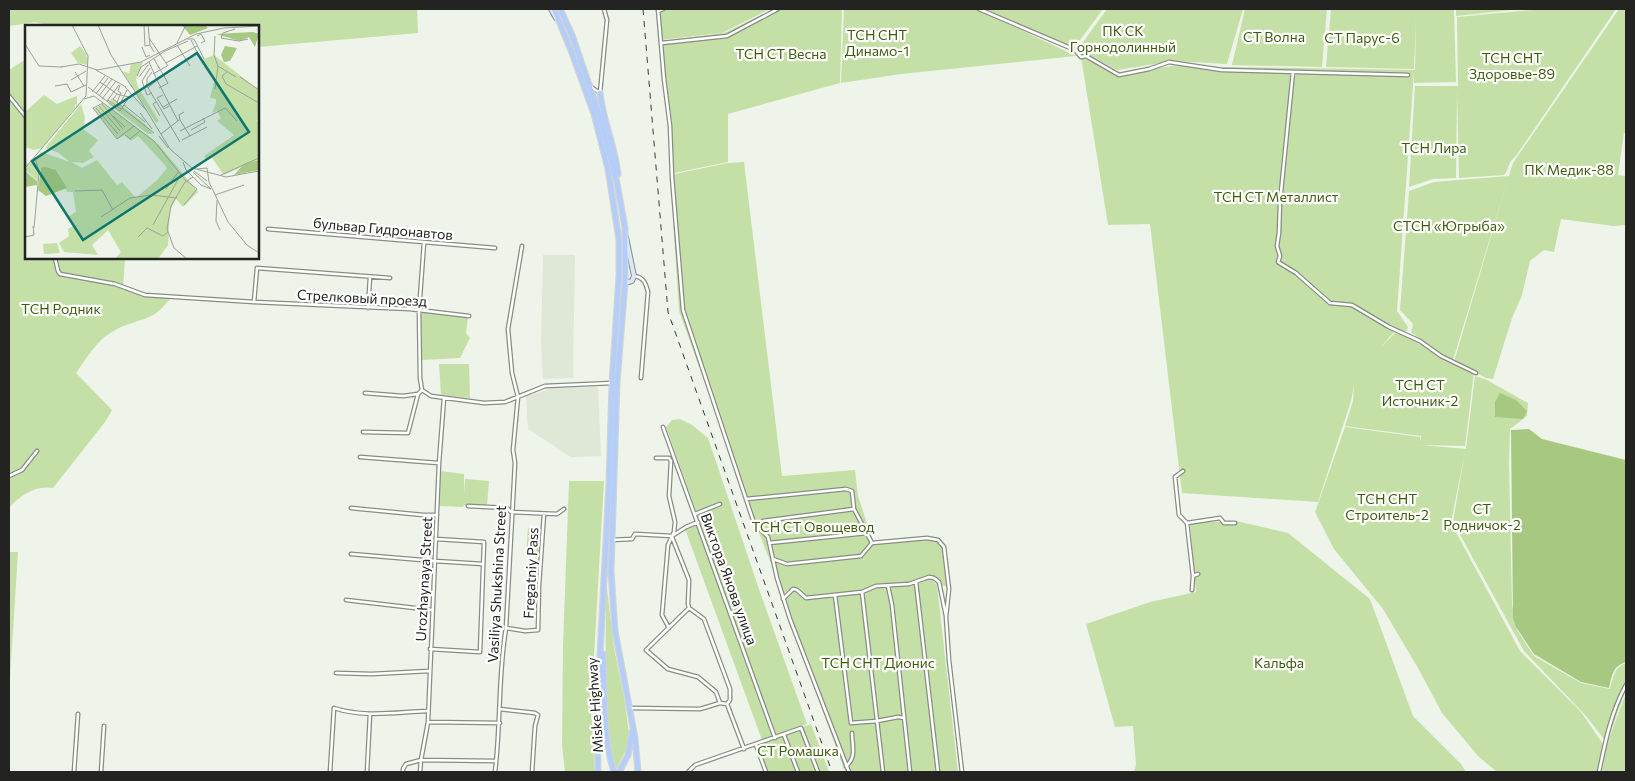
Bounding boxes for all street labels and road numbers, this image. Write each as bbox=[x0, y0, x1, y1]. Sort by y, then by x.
street label: бульвар Гидронавтов bbox=[312, 214, 454, 243]
street label: Стрелковый проезд bbox=[297, 286, 428, 309]
street label: Vasiliya Shukshina Street bbox=[484, 505, 509, 663]
street label: Виктора Янова улица bbox=[698, 511, 761, 647]
street label: Urozhaynaya Street bbox=[412, 516, 435, 642]
street label: Fregatniy Pass bbox=[520, 527, 541, 619]
street label: Miske Highway bbox=[583, 657, 606, 753]

